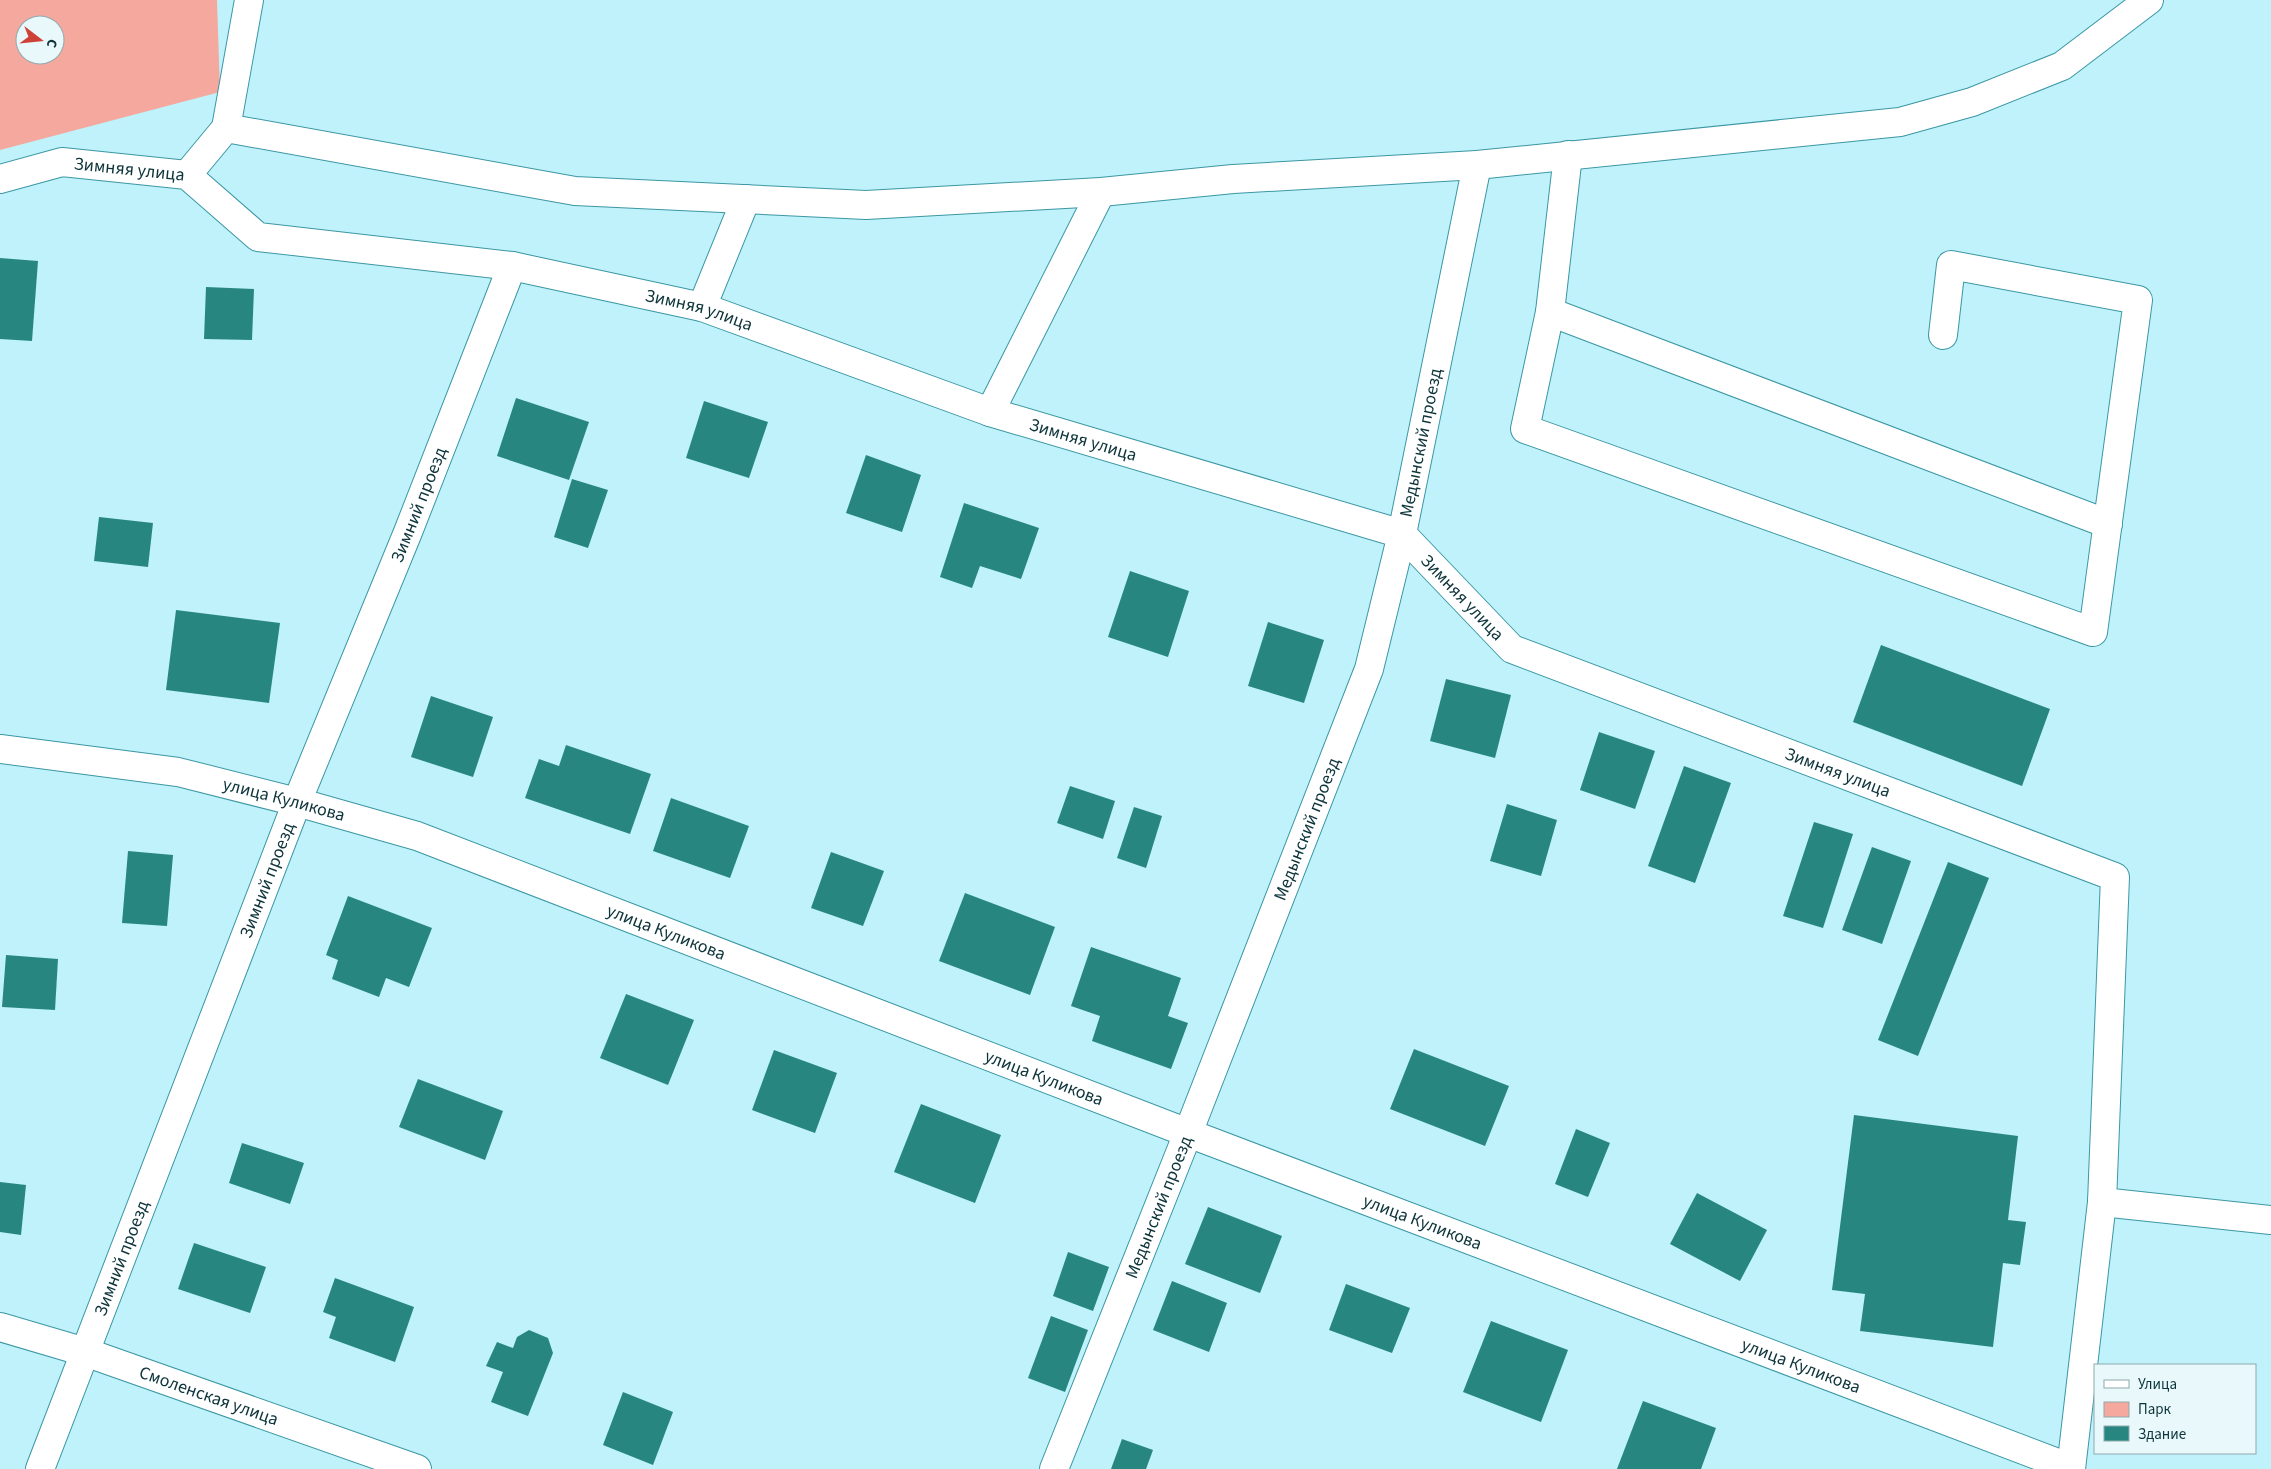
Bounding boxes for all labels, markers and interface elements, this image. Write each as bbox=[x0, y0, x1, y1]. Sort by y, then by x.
north arrow bbox=[15, 15, 65, 65]
text: С bbox=[41, 37, 62, 50]
street label: Зимняя улица bbox=[73, 151, 186, 188]
street label: Зимняя улица bbox=[643, 283, 756, 337]
street label: Медынский проезд bbox=[1394, 366, 1448, 519]
street label: Зимняя улица bbox=[1026, 412, 1140, 468]
street label: Зимний проезд bbox=[385, 443, 453, 566]
street label: Зимняя улица bbox=[1415, 549, 1510, 646]
street label: Зимняя улица bbox=[1781, 741, 1894, 804]
street label: Медынский проезд bbox=[1268, 754, 1346, 904]
street label: улица Куликова bbox=[220, 772, 348, 828]
street label: Зимний проезд bbox=[234, 819, 301, 942]
street label: улица Куликова bbox=[603, 898, 729, 967]
street label: улица Куликова bbox=[981, 1044, 1107, 1112]
street label: Медынский проезд bbox=[1119, 1132, 1199, 1282]
street label: улица Куликова bbox=[1359, 1188, 1485, 1256]
street label: Зимний проезд bbox=[88, 1196, 155, 1320]
street label: улица Куликова bbox=[1738, 1332, 1864, 1400]
street label: Смоленская улица bbox=[136, 1360, 282, 1432]
legend bbox=[2094, 1364, 2256, 1454]
text: Улица bbox=[2138, 1374, 2177, 1395]
text: Парк bbox=[2138, 1399, 2172, 1420]
text: Здание bbox=[2138, 1424, 2186, 1445]

